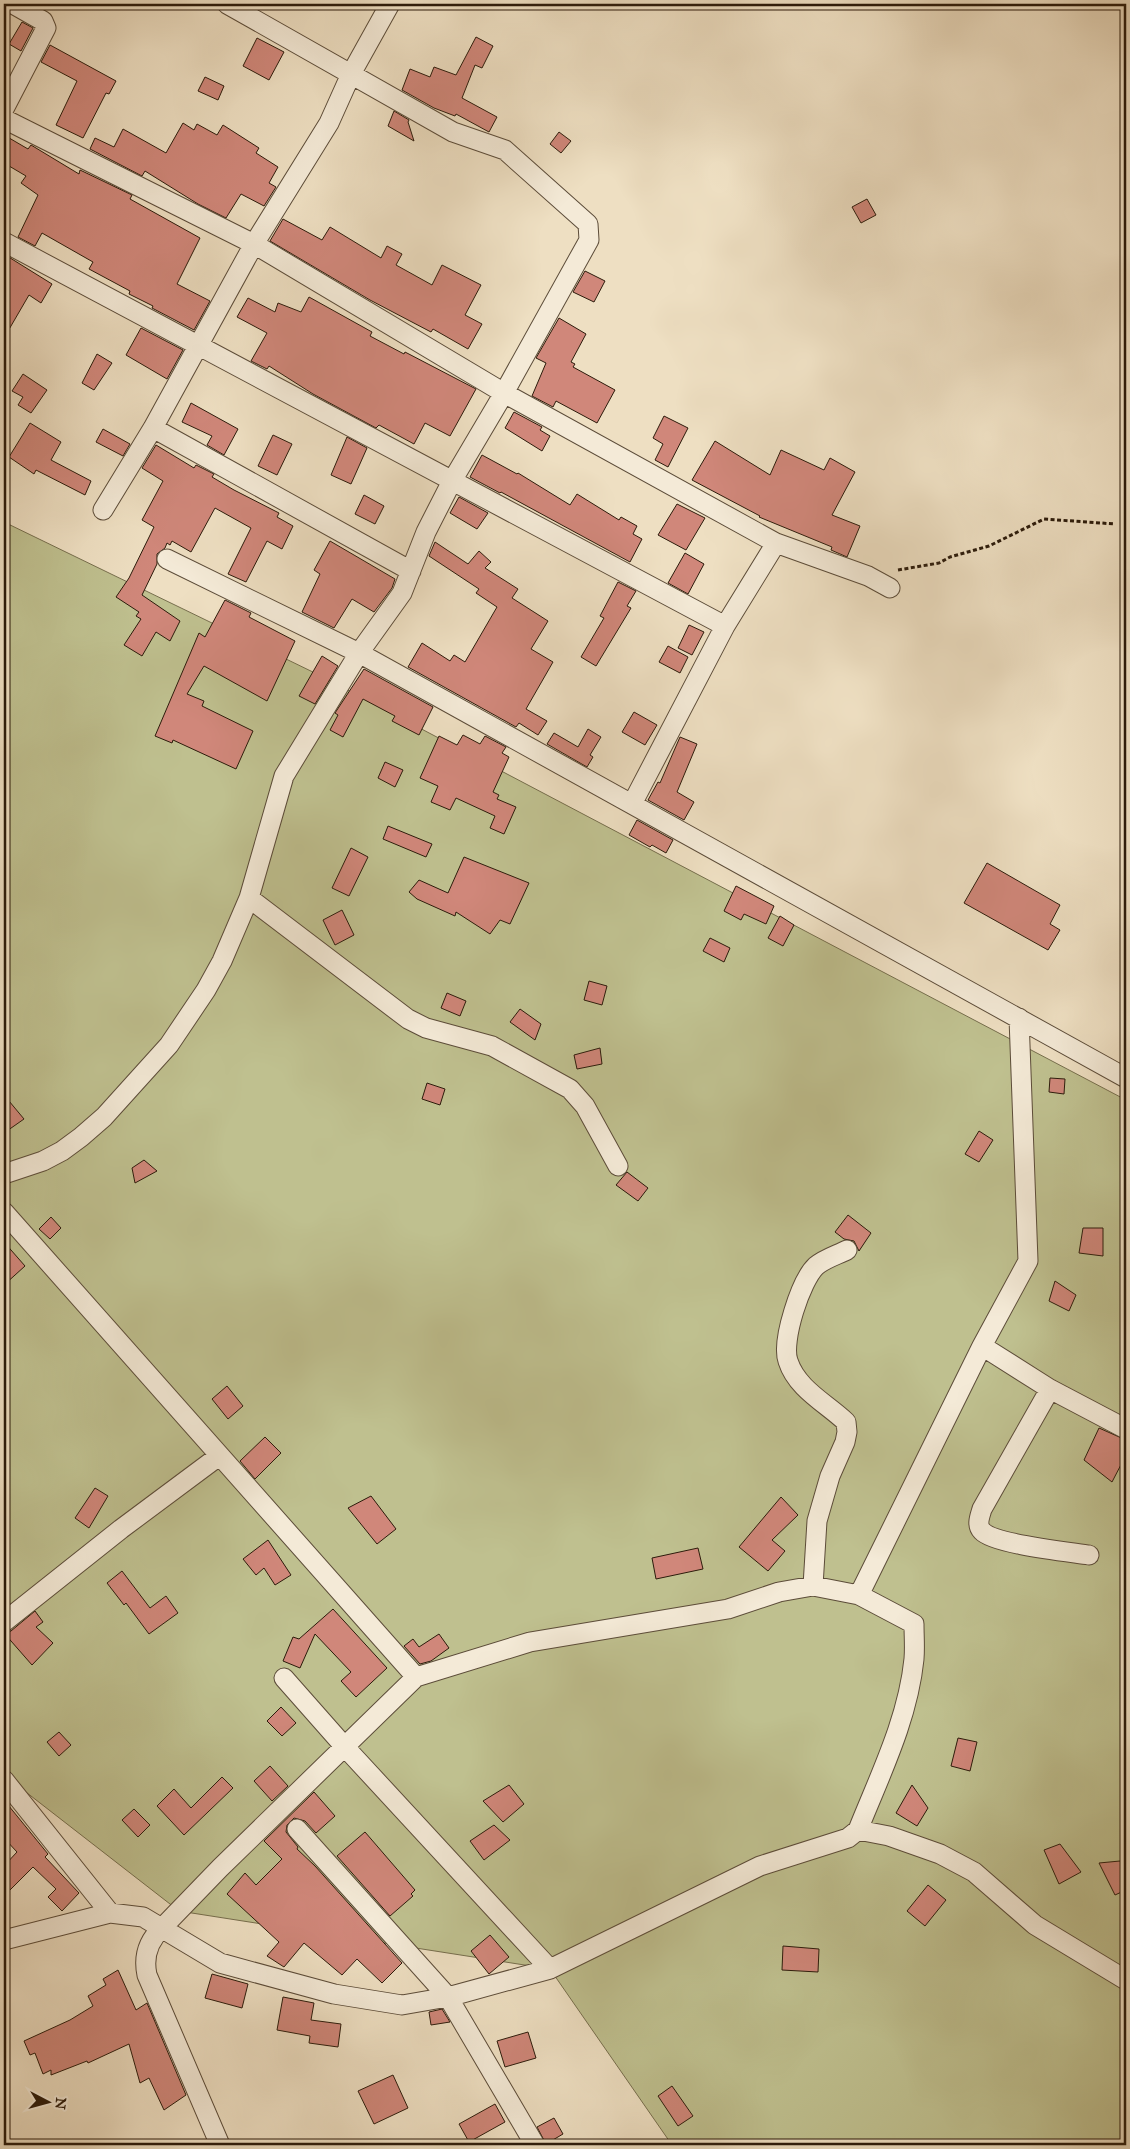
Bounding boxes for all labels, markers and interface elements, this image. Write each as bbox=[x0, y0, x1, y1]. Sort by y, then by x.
north arrow bbox=[22, 2076, 72, 2126]
text: N bbox=[51, 2097, 70, 2110]

